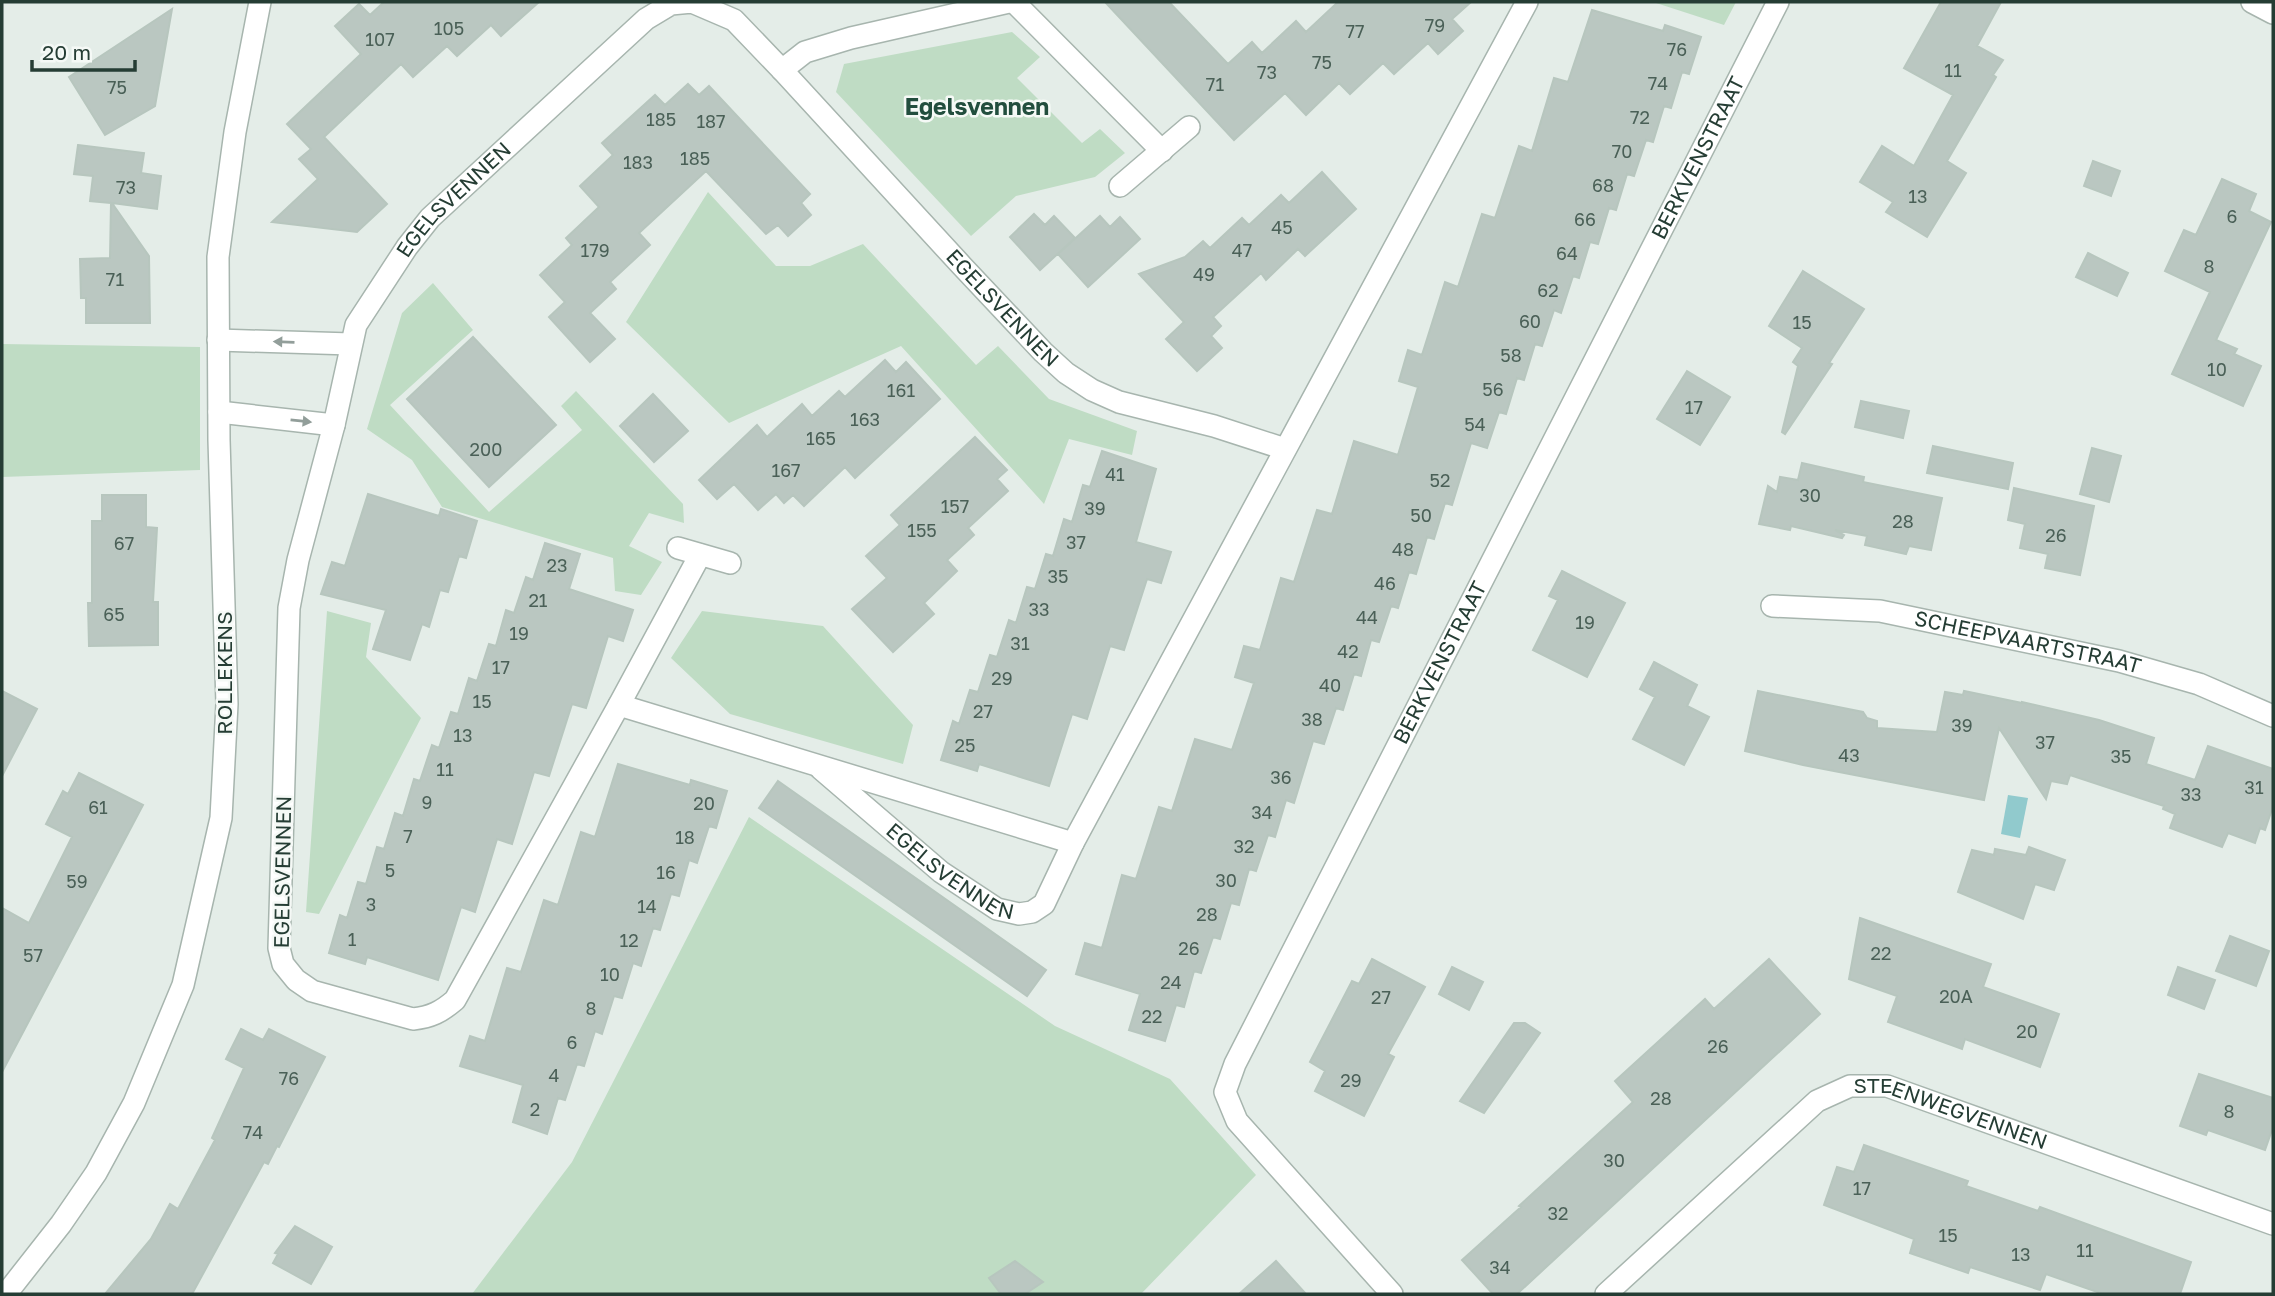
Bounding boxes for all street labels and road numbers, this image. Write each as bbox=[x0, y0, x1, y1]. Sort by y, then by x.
street label: BERKVENSTRAAT bbox=[1645, 72, 1750, 243]
street label: EGELSVENNEN bbox=[390, 136, 516, 262]
street label: EGELSVENNEN bbox=[941, 243, 1065, 372]
street label: BERKVENSTRAAT bbox=[1387, 577, 1492, 748]
street label: SCHEEPVAARTSTRAAT bbox=[1912, 605, 2144, 679]
street label: ROLLEKENS bbox=[211, 611, 237, 735]
street label: EGELSVENNEN bbox=[268, 795, 296, 948]
street label: EGELSVENNEN bbox=[881, 817, 1017, 924]
street label: STEENWEGVENNEN bbox=[1853, 1072, 2051, 1154]

